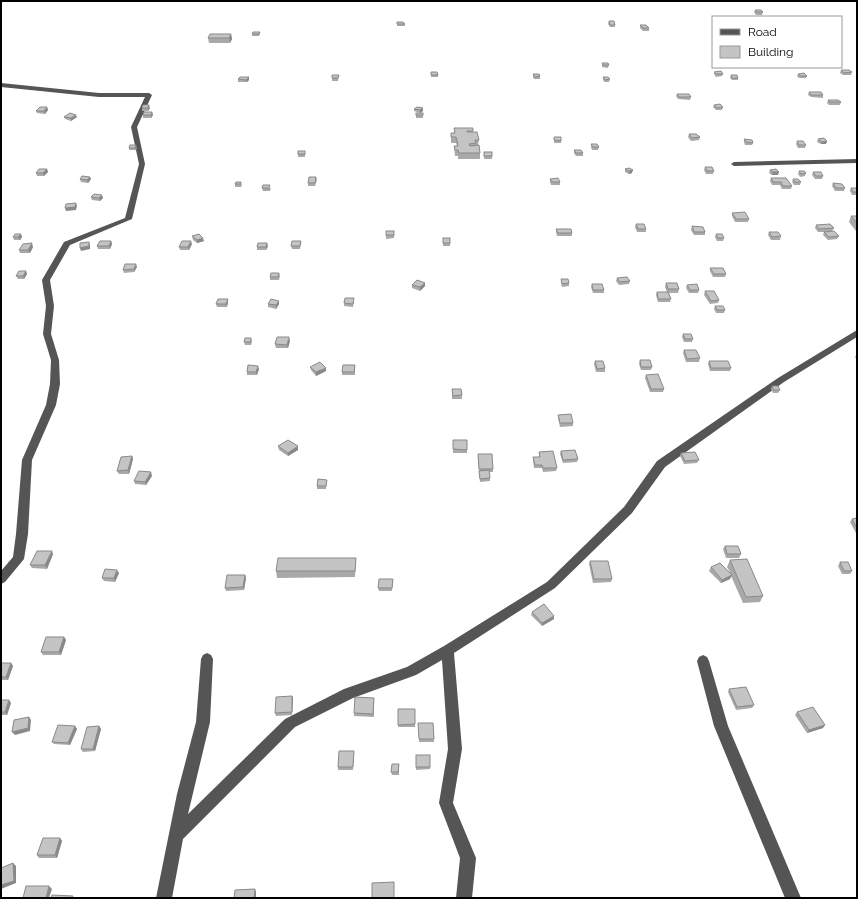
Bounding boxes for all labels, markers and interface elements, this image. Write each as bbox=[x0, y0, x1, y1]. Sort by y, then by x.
legend bbox=[712, 16, 842, 68]
text: Road bbox=[748, 25, 777, 39]
text: Building bbox=[748, 45, 794, 59]

